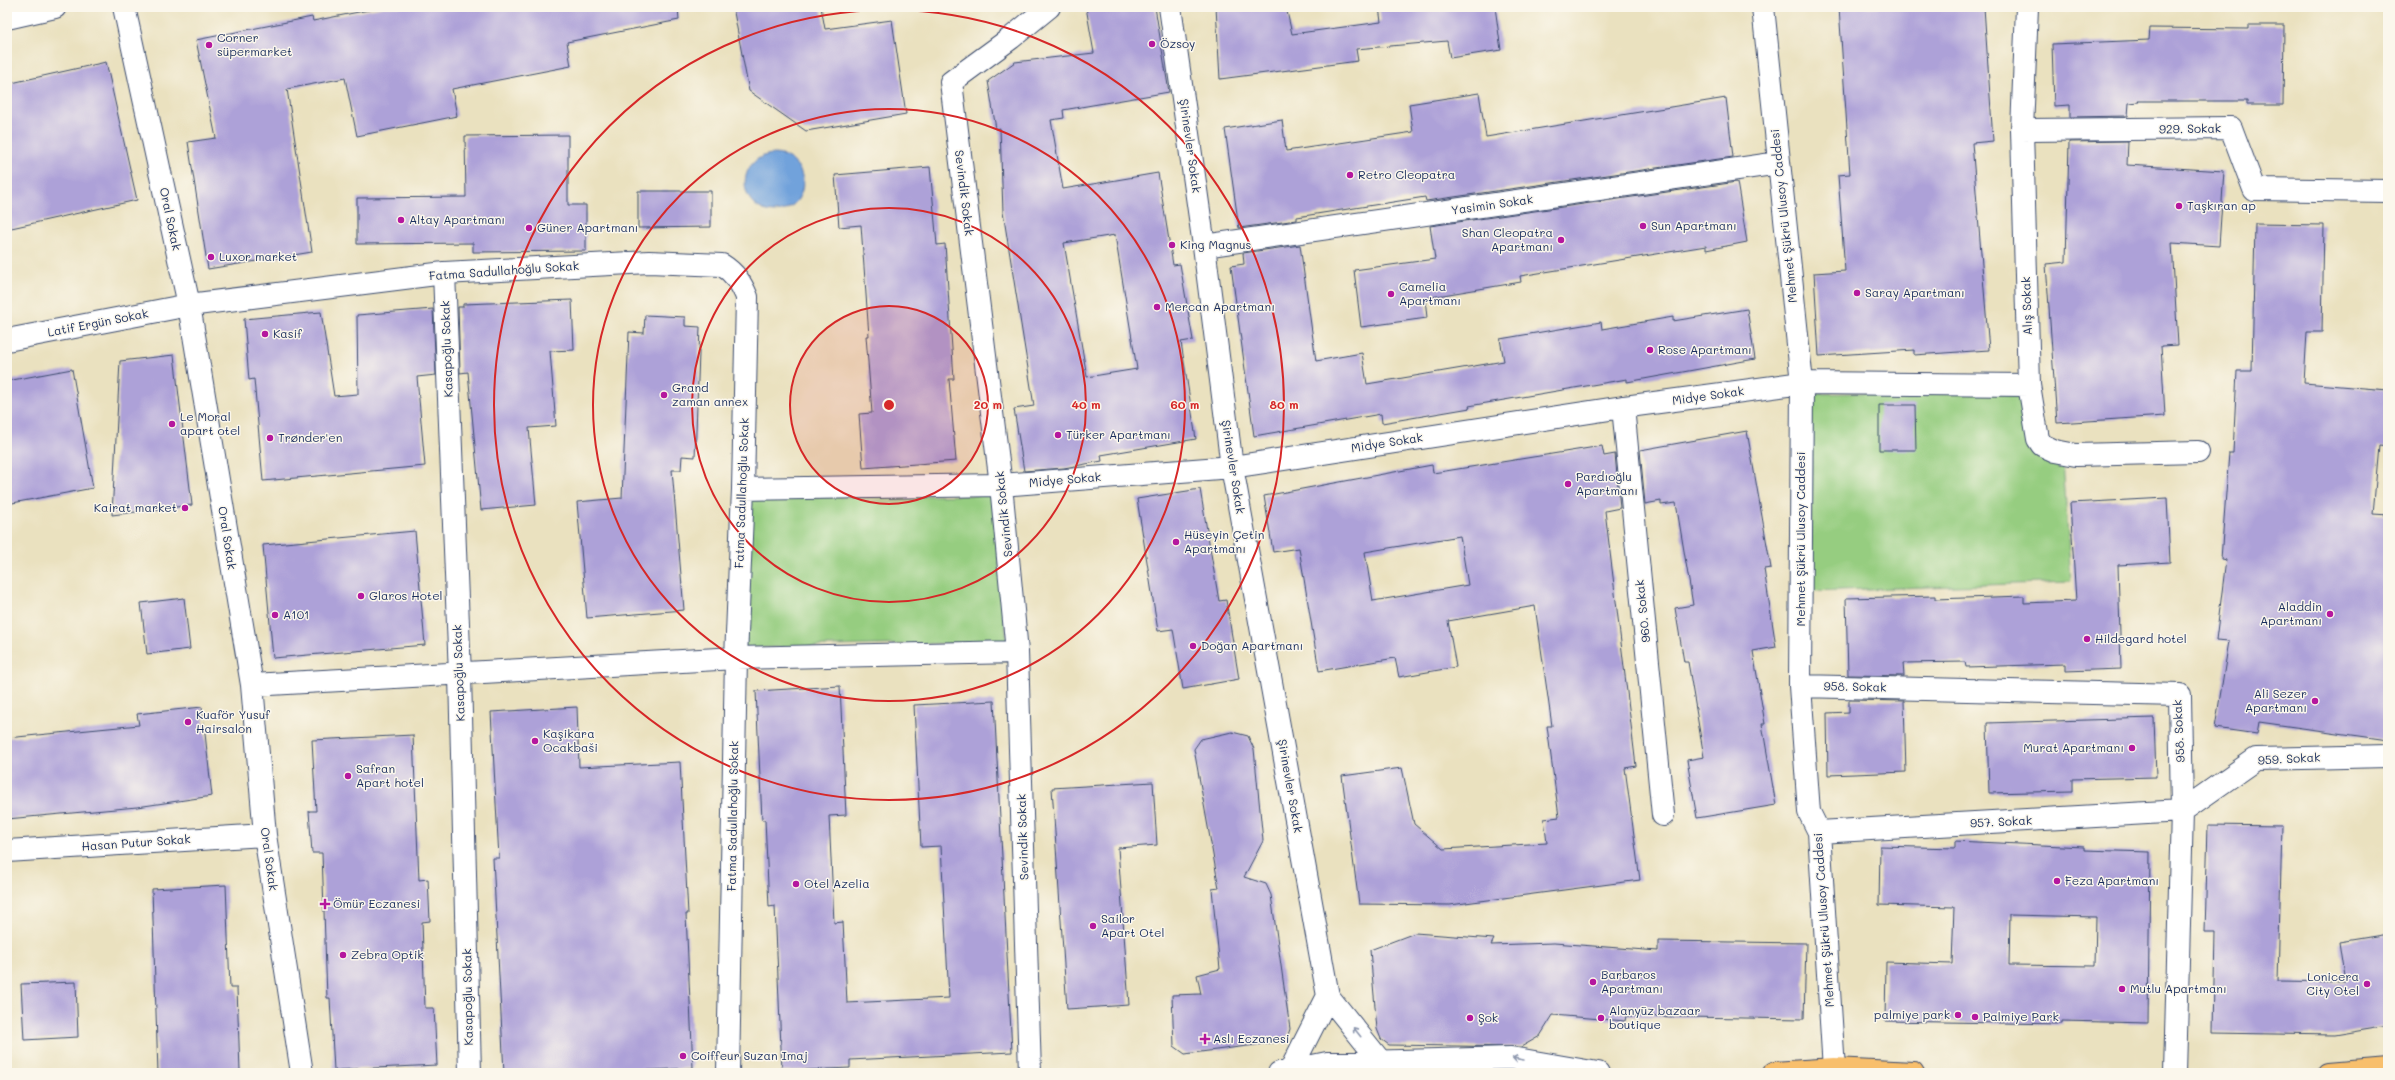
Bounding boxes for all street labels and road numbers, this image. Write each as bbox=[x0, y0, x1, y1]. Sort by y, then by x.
street label: Şirinevler Sokak bbox=[1176, 98, 1206, 194]
street label: 929. Sokak bbox=[2159, 119, 2221, 137]
street label: Mehmet Şükrü Ulusoy Caddesi bbox=[1766, 128, 1800, 304]
street label: Sevindik Sokak bbox=[952, 149, 978, 237]
street label: Oral Sokak bbox=[157, 186, 185, 252]
street label: Yasimin Sokak bbox=[1450, 190, 1534, 218]
street label: Fatma Sadullahoğlu Sokak bbox=[428, 257, 580, 283]
street label: Alış Sokak bbox=[2017, 276, 2035, 336]
street label: Kasapoğlu Sokak bbox=[436, 300, 456, 398]
street label: Latif Ergün Sokak bbox=[46, 304, 150, 340]
street label: Midye Sokak bbox=[1671, 382, 1745, 408]
street label: Fatma Sadullahoğlu Sokak bbox=[730, 417, 752, 569]
street label: Şirinevler Sokak bbox=[1219, 419, 1249, 515]
street label: Midye Sokak bbox=[1350, 428, 1424, 456]
street label: Mehmet Şükrü Ulusoy Caddesi bbox=[1792, 452, 1808, 626]
street label: Midye Sokak bbox=[1028, 468, 1102, 490]
street label: Sevindik Sokak bbox=[991, 470, 1015, 558]
street label: Oral Sokak bbox=[215, 505, 241, 571]
street label: 960. Sokak bbox=[1631, 579, 1653, 643]
street label: Kasapoğlu Sokak bbox=[448, 624, 468, 722]
street label: 958. Sokak bbox=[1823, 677, 1887, 695]
street label: 958. Sokak bbox=[2168, 699, 2188, 763]
street label: Şirinevler Sokak bbox=[1275, 738, 1307, 834]
street label: Fatma Sadullahoğlu Sokak bbox=[723, 741, 741, 891]
street label: 959. Sokak bbox=[2257, 748, 2321, 768]
street label: Sevindik Sokak bbox=[1012, 794, 1032, 881]
street label: 957. Sokak bbox=[1969, 811, 2032, 831]
street label: Oral Sokak bbox=[258, 826, 282, 892]
street label: Hasan Putur Sokak bbox=[81, 830, 191, 854]
street label: Mehmet Şükrü Ulusoy Caddesi bbox=[1809, 832, 1837, 1008]
street label: Kasapoğlu Sokak bbox=[458, 948, 476, 1046]

